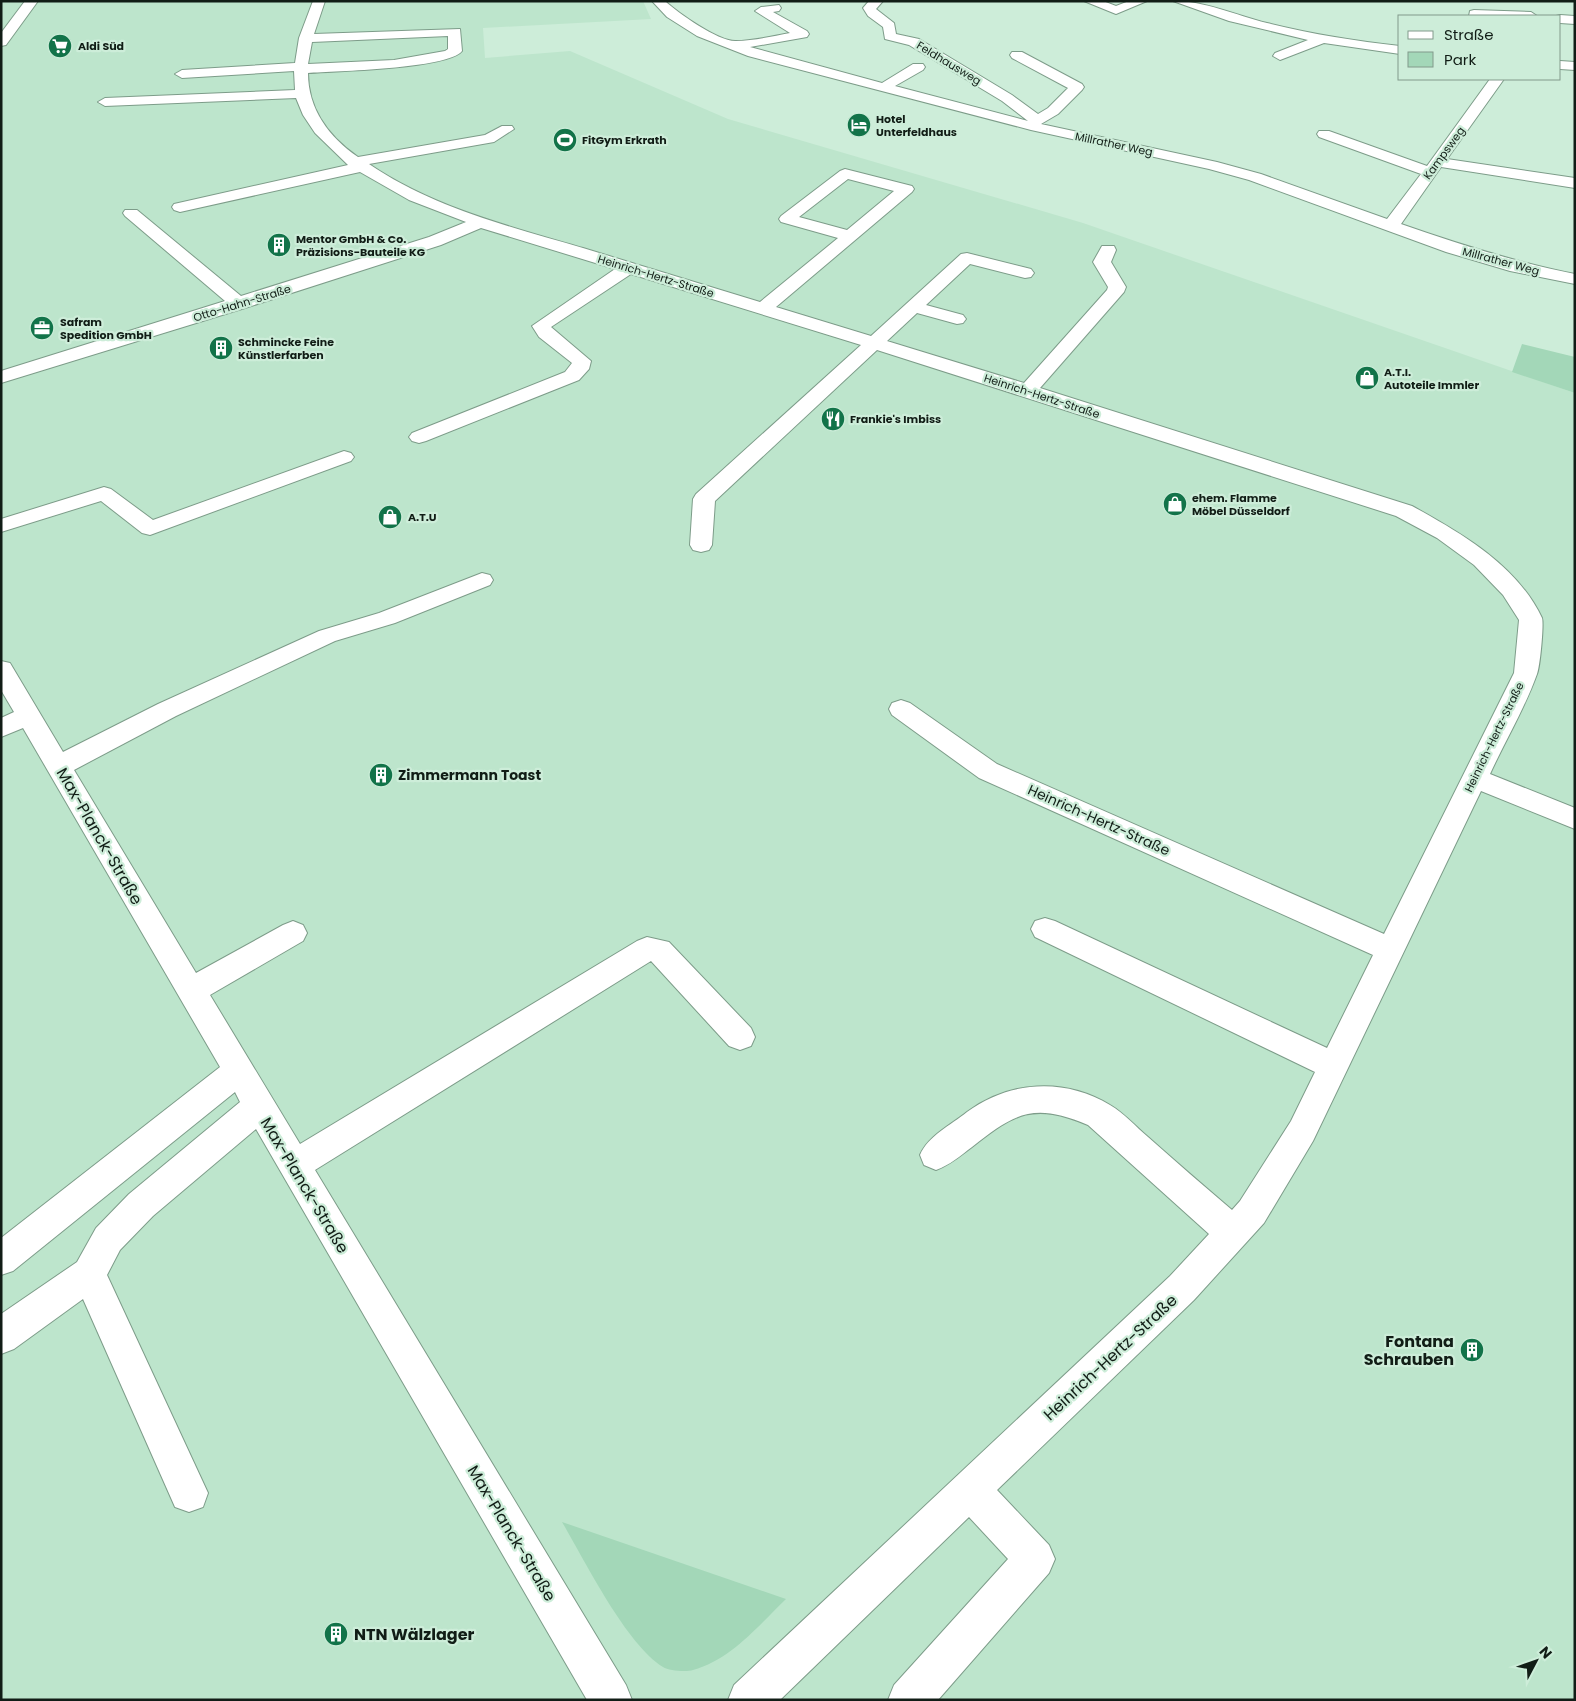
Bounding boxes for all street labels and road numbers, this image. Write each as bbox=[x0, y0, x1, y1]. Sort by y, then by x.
street label: Feldhausweg bbox=[914, 37, 984, 89]
street label: Kampsweg bbox=[1419, 123, 1469, 183]
street label: Millrather Weg bbox=[1074, 128, 1154, 160]
street label: Millrather Weg bbox=[1461, 243, 1541, 279]
street label: Heinrich-Hertz-Straße bbox=[596, 251, 716, 301]
street label: Otto-Hahn-Straße bbox=[191, 280, 293, 325]
street label: Heinrich-Hertz-Straße bbox=[982, 370, 1102, 422]
street label: Heinrich-Hertz-Straße bbox=[1460, 679, 1528, 795]
street label: Max-Planck-Straße bbox=[51, 763, 148, 909]
street label: Heinrich-Hertz-Straße bbox=[1025, 780, 1174, 861]
street label: Max-Planck-Straße bbox=[255, 1113, 354, 1258]
street label: Heinrich-Hertz-Straße bbox=[1038, 1289, 1182, 1426]
street label: Max-Planck-Straße bbox=[462, 1461, 561, 1606]

